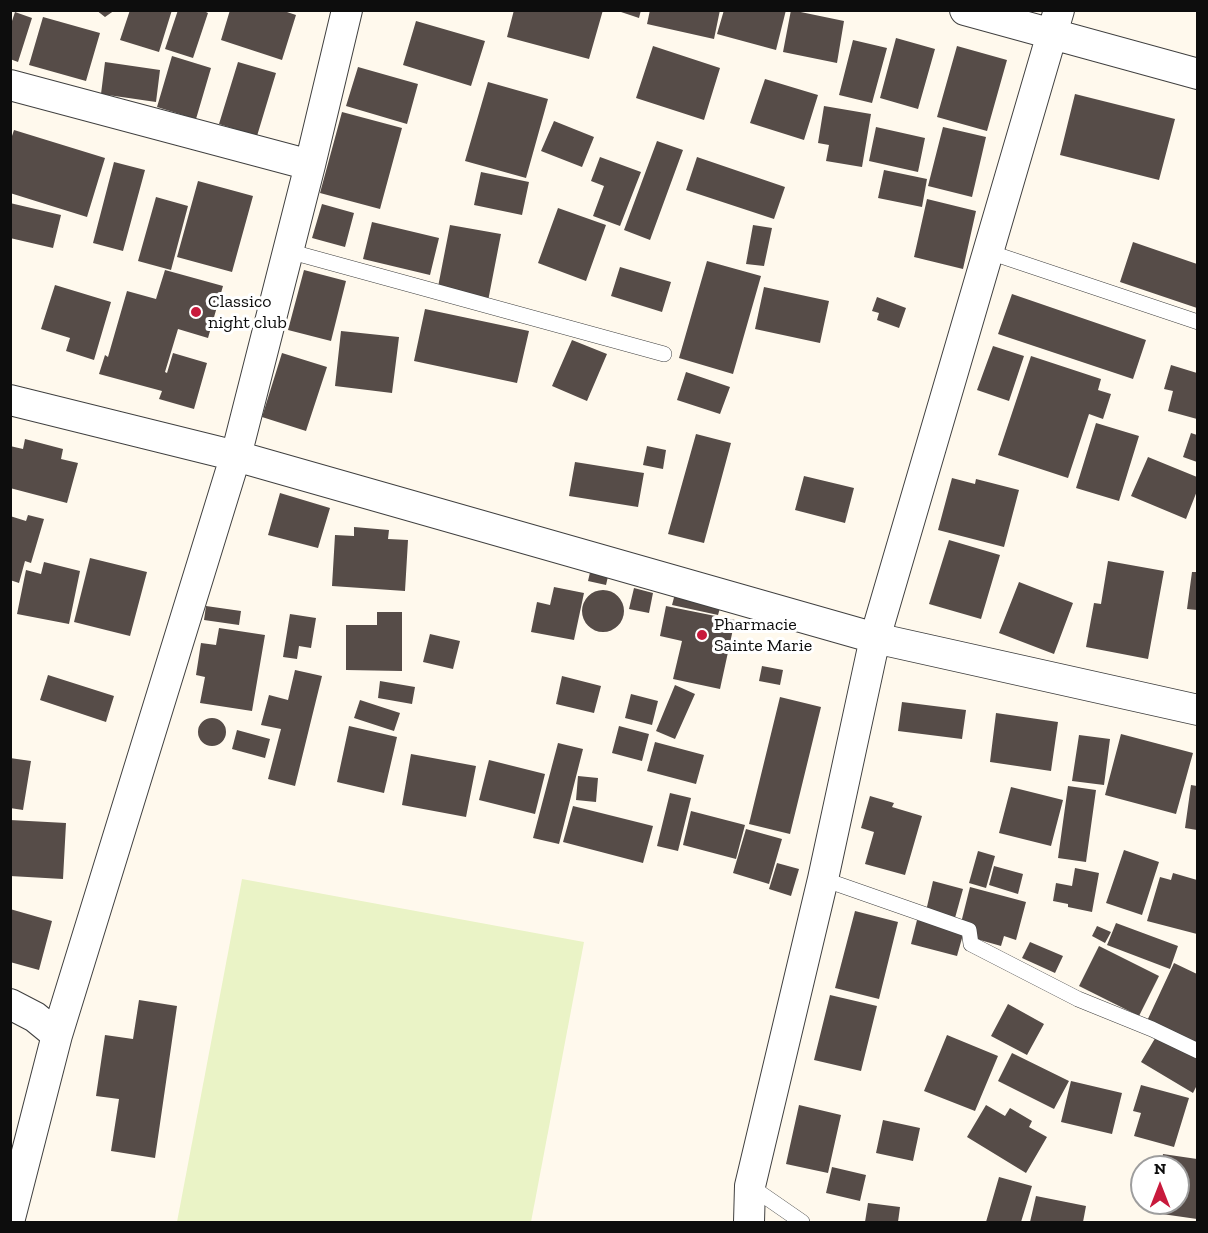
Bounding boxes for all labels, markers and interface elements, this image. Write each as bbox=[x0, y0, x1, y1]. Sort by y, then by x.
place label: Classico night club bbox=[208, 291, 287, 334]
marker: Classico night club bbox=[189, 305, 203, 319]
place label: Pharmacie Sainte Marie bbox=[714, 614, 812, 656]
marker: Pharmacie Sainte Marie bbox=[695, 628, 709, 642]
north arrow bbox=[1130, 1155, 1190, 1215]
text: N bbox=[1154, 1159, 1166, 1178]

